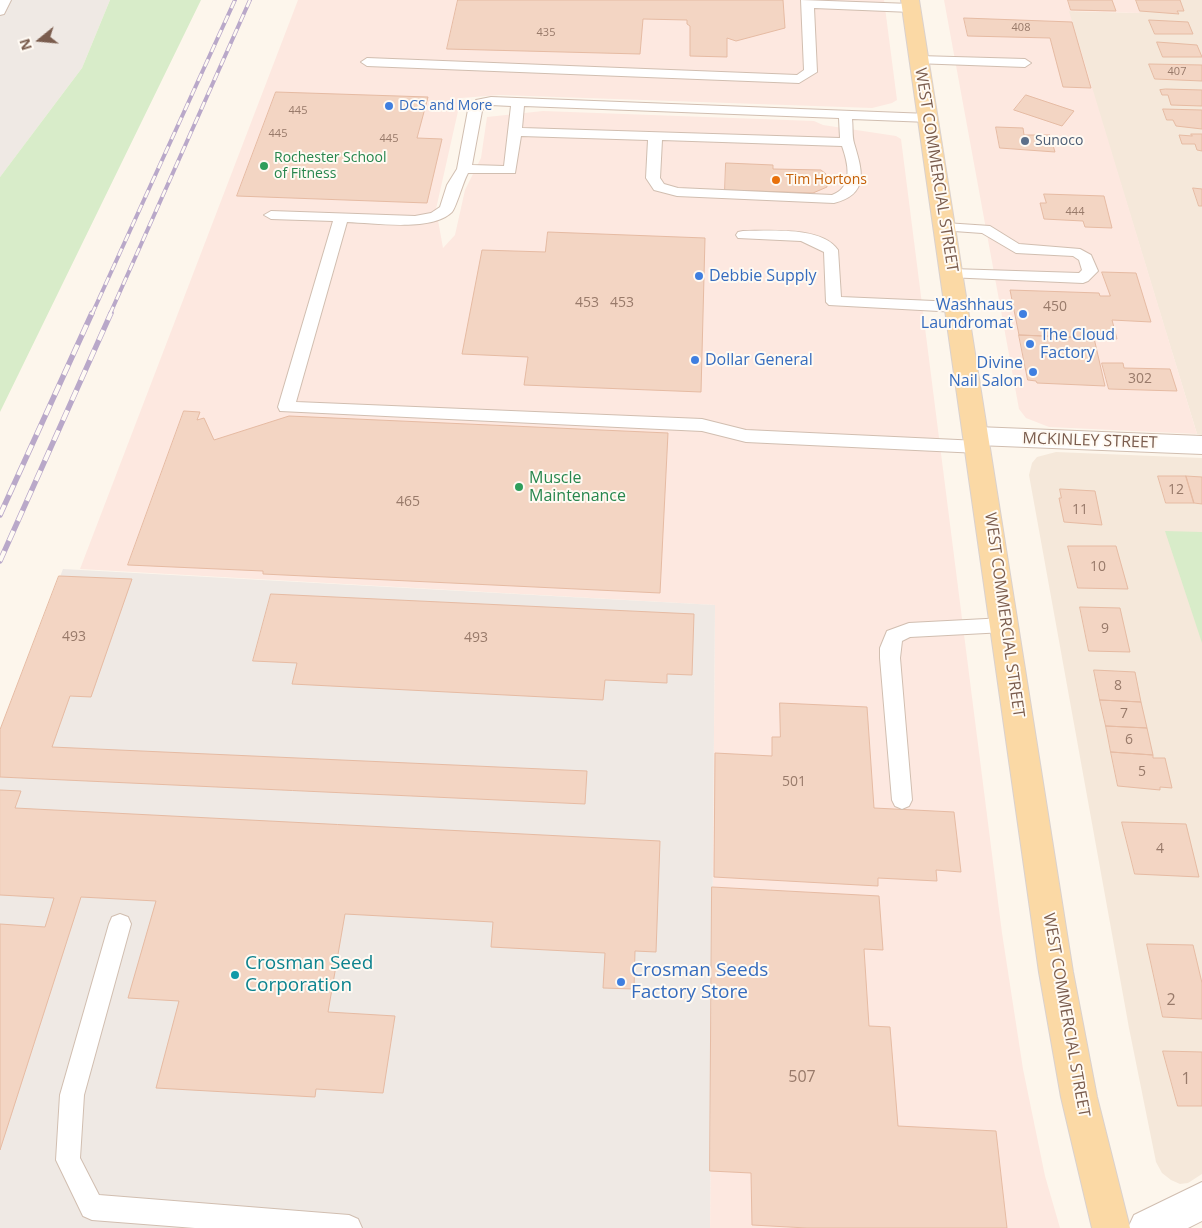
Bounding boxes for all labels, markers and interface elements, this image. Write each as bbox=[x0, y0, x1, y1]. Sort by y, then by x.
north arrow bbox=[15, 15, 65, 65]
house number: 408 bbox=[1012, 21, 1030, 35]
house number: 435 bbox=[537, 26, 555, 40]
text: N bbox=[14, 36, 36, 53]
house number: 407 bbox=[1168, 65, 1186, 79]
street label: WEST COMMERCIAL STREET bbox=[910, 66, 962, 274]
place label: DCS and More bbox=[399, 98, 492, 114]
marker: DCS and More bbox=[383, 100, 395, 112]
house number: 445 bbox=[289, 104, 307, 118]
house number: 445 bbox=[269, 127, 287, 141]
house number: 445 bbox=[380, 132, 398, 146]
place label: Sunoco bbox=[1035, 133, 1083, 149]
marker: Sunoco bbox=[1019, 135, 1031, 147]
place label: Rochester School of Fitness bbox=[274, 150, 386, 182]
marker: Rochester School of Fitness bbox=[258, 160, 270, 172]
place label: Tim Hortons bbox=[786, 172, 867, 188]
marker: Tim Hortons bbox=[770, 174, 782, 186]
house number: 444 bbox=[1066, 205, 1084, 219]
place label: Debbie Supply bbox=[709, 266, 817, 286]
marker: Debbie Supply bbox=[693, 270, 705, 282]
house number: 453 bbox=[575, 295, 599, 311]
house number: 453 bbox=[610, 295, 634, 311]
place label: Washhaus Laundromat bbox=[921, 295, 1013, 333]
house number: 450 bbox=[1043, 299, 1067, 315]
marker: Washhaus Laundromat bbox=[1017, 308, 1029, 320]
place label: The Cloud Factory bbox=[1040, 325, 1115, 363]
marker: The Cloud Factory bbox=[1024, 338, 1036, 350]
place label: Dollar General bbox=[705, 350, 813, 370]
place label: Divine Nail Salon bbox=[949, 353, 1023, 391]
marker: Dollar General bbox=[689, 354, 701, 366]
marker: Divine Nail Salon bbox=[1027, 366, 1039, 378]
house number: 302 bbox=[1128, 371, 1152, 387]
street label: MCKINLEY STREET bbox=[1022, 429, 1158, 453]
place label: Muscle Maintenance bbox=[529, 468, 626, 506]
marker: Muscle Maintenance bbox=[513, 481, 525, 493]
house number: 12 bbox=[1168, 482, 1184, 498]
house number: 465 bbox=[396, 494, 420, 510]
house number: 11 bbox=[1072, 502, 1088, 518]
street label: WEST COMMERCIAL STREET bbox=[980, 511, 1028, 719]
house number: 10 bbox=[1090, 559, 1106, 575]
house number: 9 bbox=[1101, 621, 1109, 637]
house number: 493 bbox=[62, 629, 86, 645]
house number: 493 bbox=[464, 630, 488, 646]
house number: 8 bbox=[1114, 678, 1122, 694]
house number: 7 bbox=[1120, 706, 1128, 722]
house number: 6 bbox=[1125, 732, 1133, 748]
house number: 5 bbox=[1138, 764, 1146, 780]
house number: 501 bbox=[782, 774, 806, 790]
house number: 4 bbox=[1156, 841, 1164, 857]
street label: WEST COMMERCIAL STREET bbox=[1039, 912, 1093, 1118]
place label: Crosman Seed Corporation bbox=[245, 953, 373, 997]
place label: Crosman Seeds Factory Store bbox=[631, 960, 768, 1004]
marker: Crosman Seed Corporation bbox=[229, 969, 241, 981]
marker: Crosman Seeds Factory Store bbox=[615, 976, 627, 988]
house number: 2 bbox=[1166, 990, 1176, 1010]
house number: 507 bbox=[788, 1067, 816, 1087]
house number: 1 bbox=[1181, 1069, 1191, 1089]

